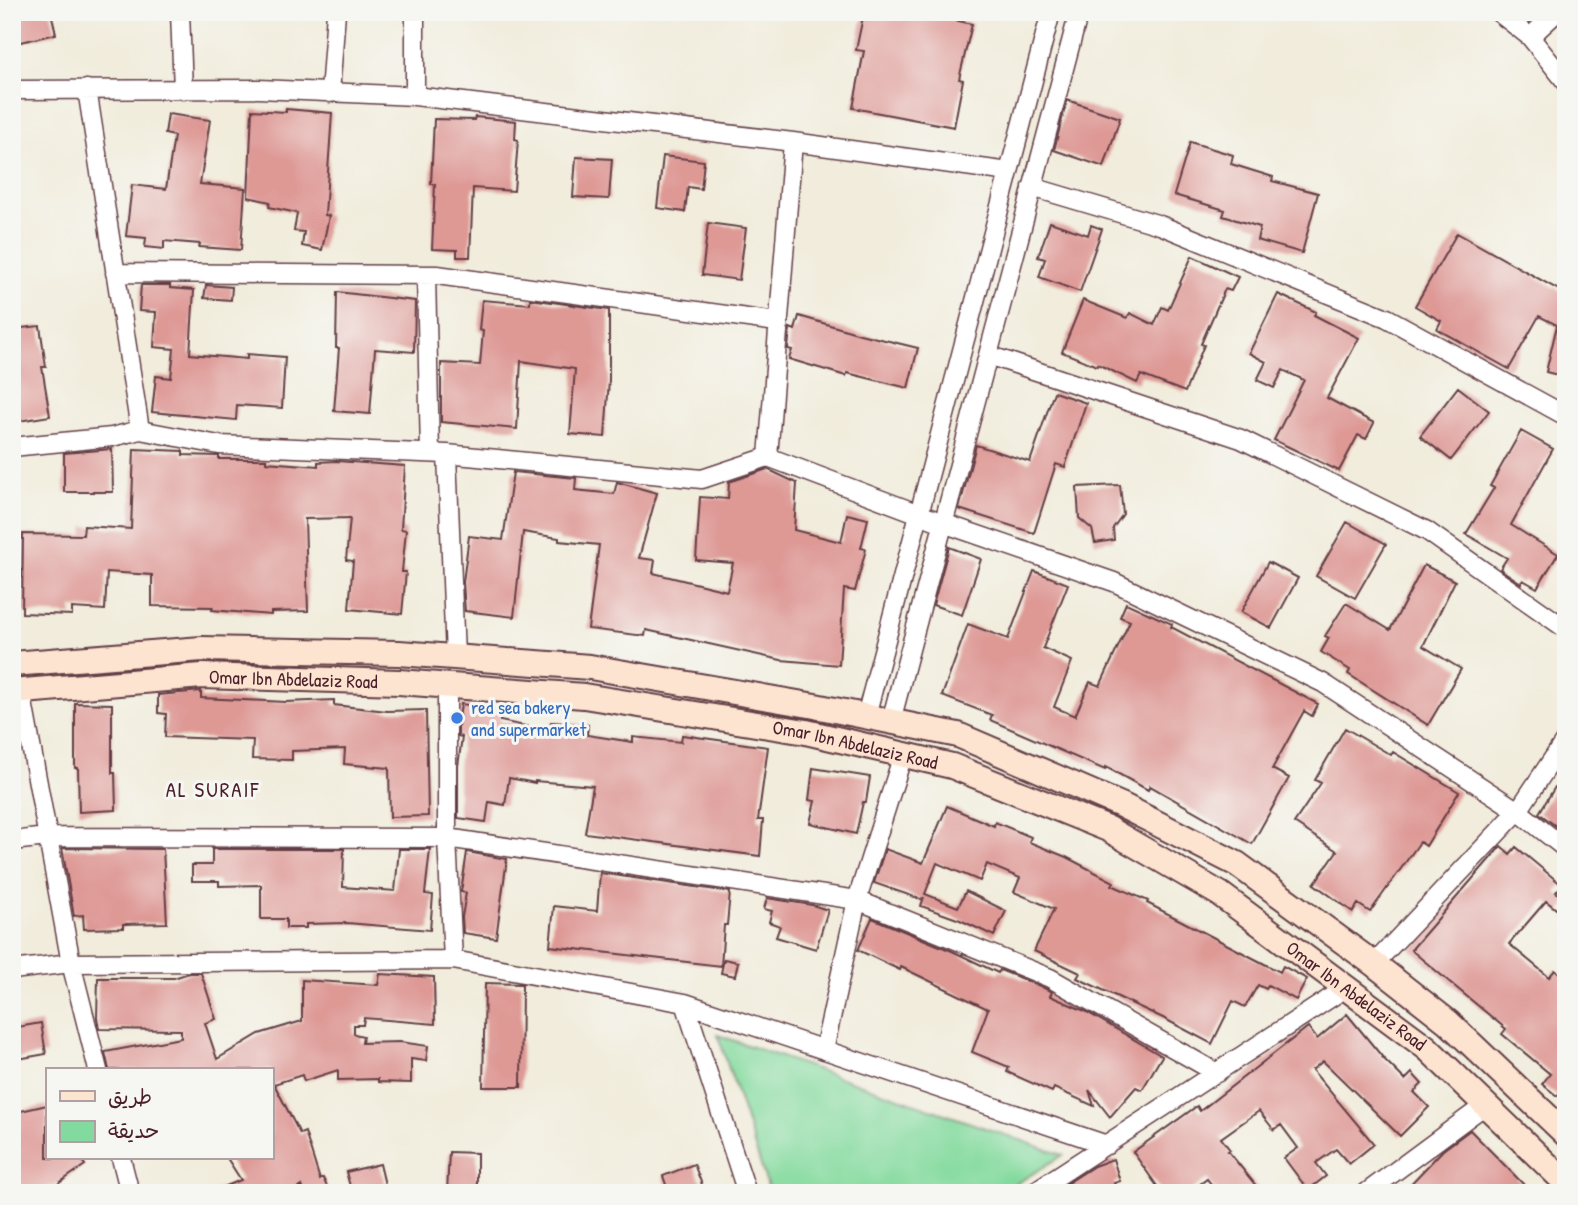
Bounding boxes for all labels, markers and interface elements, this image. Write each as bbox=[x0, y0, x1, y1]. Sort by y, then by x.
street label: Omar Ibn Abdelaziz Road bbox=[209, 663, 379, 694]
place label: red sea bakery and supermarket bbox=[471, 694, 587, 742]
marker: red sea bakery and supermarket bbox=[449, 710, 465, 726]
street label: Omar Ibn Abdelaziz Road bbox=[771, 714, 941, 775]
district label: AL SURAIF bbox=[166, 775, 260, 804]
street label: Omar Ibn Abdelaziz Road bbox=[1281, 935, 1432, 1057]
legend bbox=[46, 1068, 273, 1160]
text: طريق bbox=[108, 1082, 152, 1111]
text: حديقة bbox=[108, 1116, 159, 1145]

